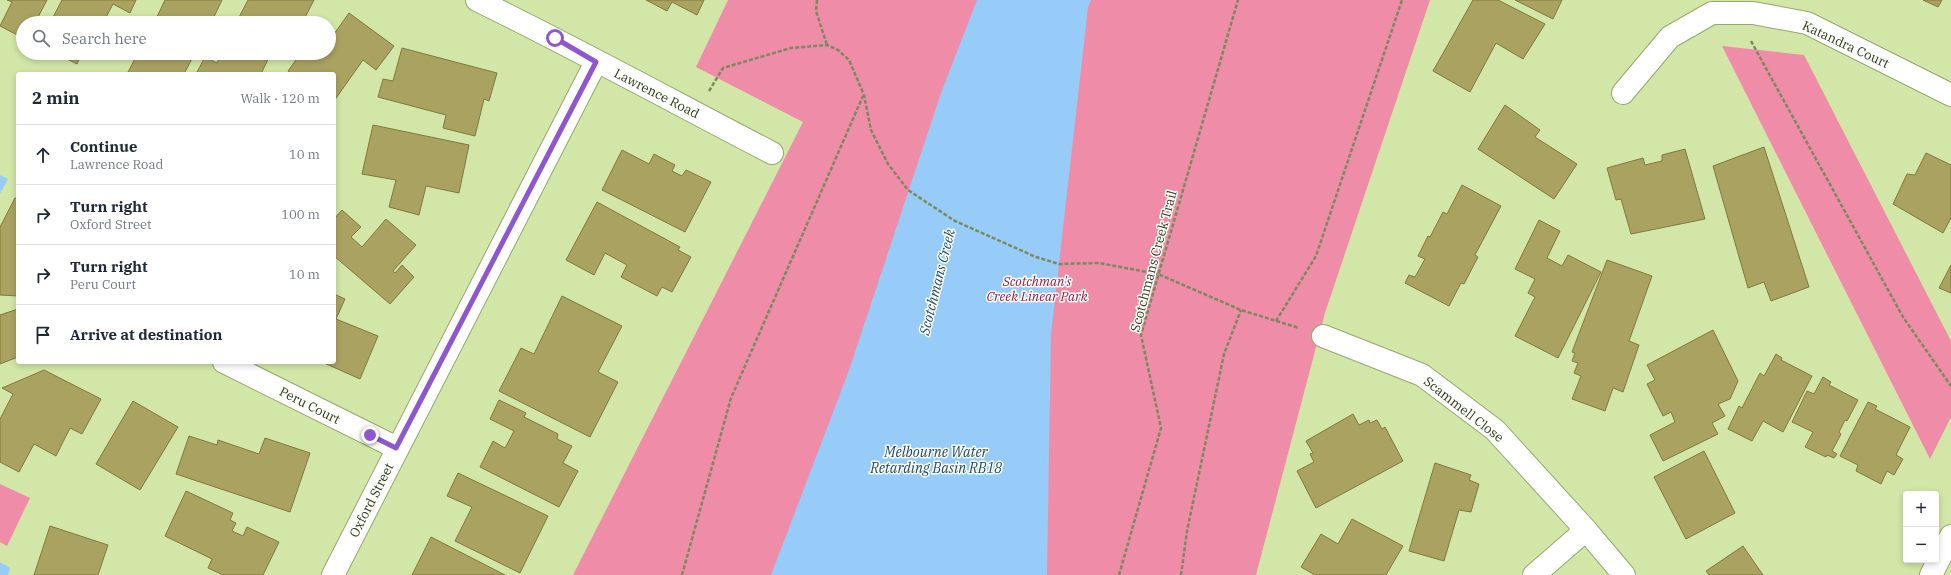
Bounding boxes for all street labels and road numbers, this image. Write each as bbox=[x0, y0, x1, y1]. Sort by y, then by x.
street label: Katandra Court bbox=[1800, 17, 1892, 72]
street label: Lawrence Road bbox=[611, 65, 702, 122]
street label: Scotchmans Creek Trail bbox=[1126, 188, 1181, 334]
street label: Scammell Close bbox=[1420, 373, 1507, 446]
street label: Peru Court bbox=[276, 383, 343, 428]
street label: Oxford Street bbox=[345, 460, 398, 540]

